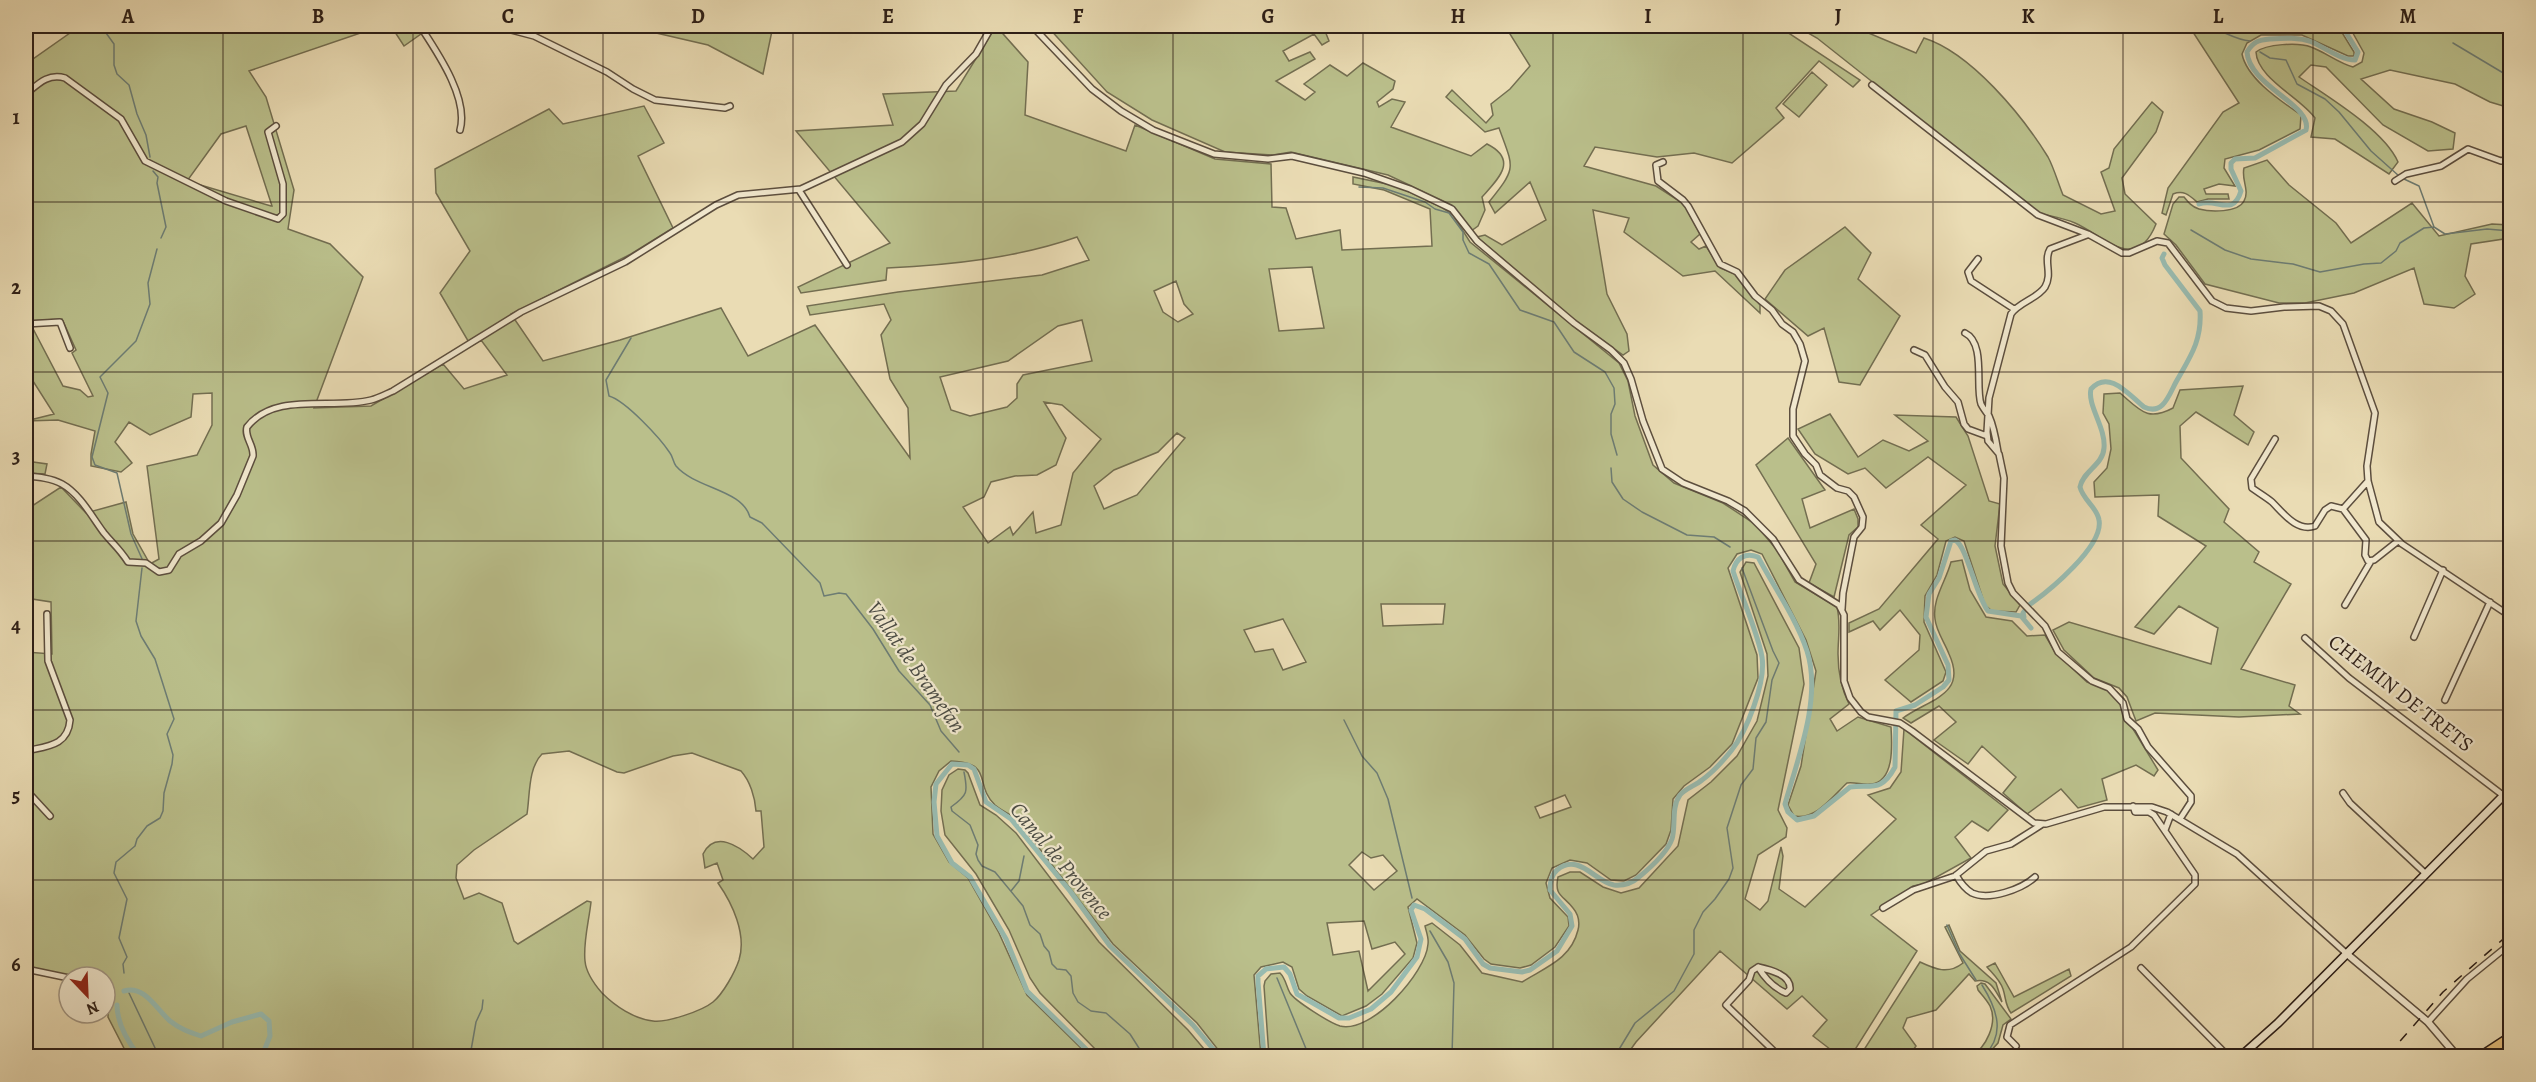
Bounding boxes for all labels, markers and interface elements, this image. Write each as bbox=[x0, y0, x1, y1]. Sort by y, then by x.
text: A bbox=[121, 3, 135, 30]
text: B bbox=[312, 3, 324, 30]
text: C bbox=[502, 3, 514, 30]
text: D bbox=[691, 3, 705, 30]
text: E bbox=[882, 3, 894, 30]
text: F bbox=[1073, 3, 1084, 30]
text: G bbox=[1261, 3, 1275, 30]
text: H bbox=[1451, 3, 1466, 30]
text: I bbox=[1644, 3, 1652, 30]
text: J bbox=[1835, 3, 1842, 30]
text: K bbox=[2021, 3, 2035, 30]
text: L bbox=[2213, 3, 2224, 30]
text: M bbox=[2400, 3, 2417, 30]
text: 1 bbox=[12, 104, 20, 131]
text: 2 bbox=[11, 274, 21, 301]
text: 3 bbox=[12, 443, 20, 470]
water label: Vallat de Bramefan bbox=[859, 595, 973, 739]
text: 4 bbox=[11, 612, 21, 639]
street label: CHEMIN DE TRETS bbox=[2323, 628, 2479, 758]
text: 5 bbox=[12, 782, 20, 809]
water label: Canal de Provence bbox=[1003, 796, 1119, 926]
text: 6 bbox=[11, 951, 21, 978]
north arrow bbox=[57, 965, 117, 1025]
text: N bbox=[82, 995, 102, 1020]

